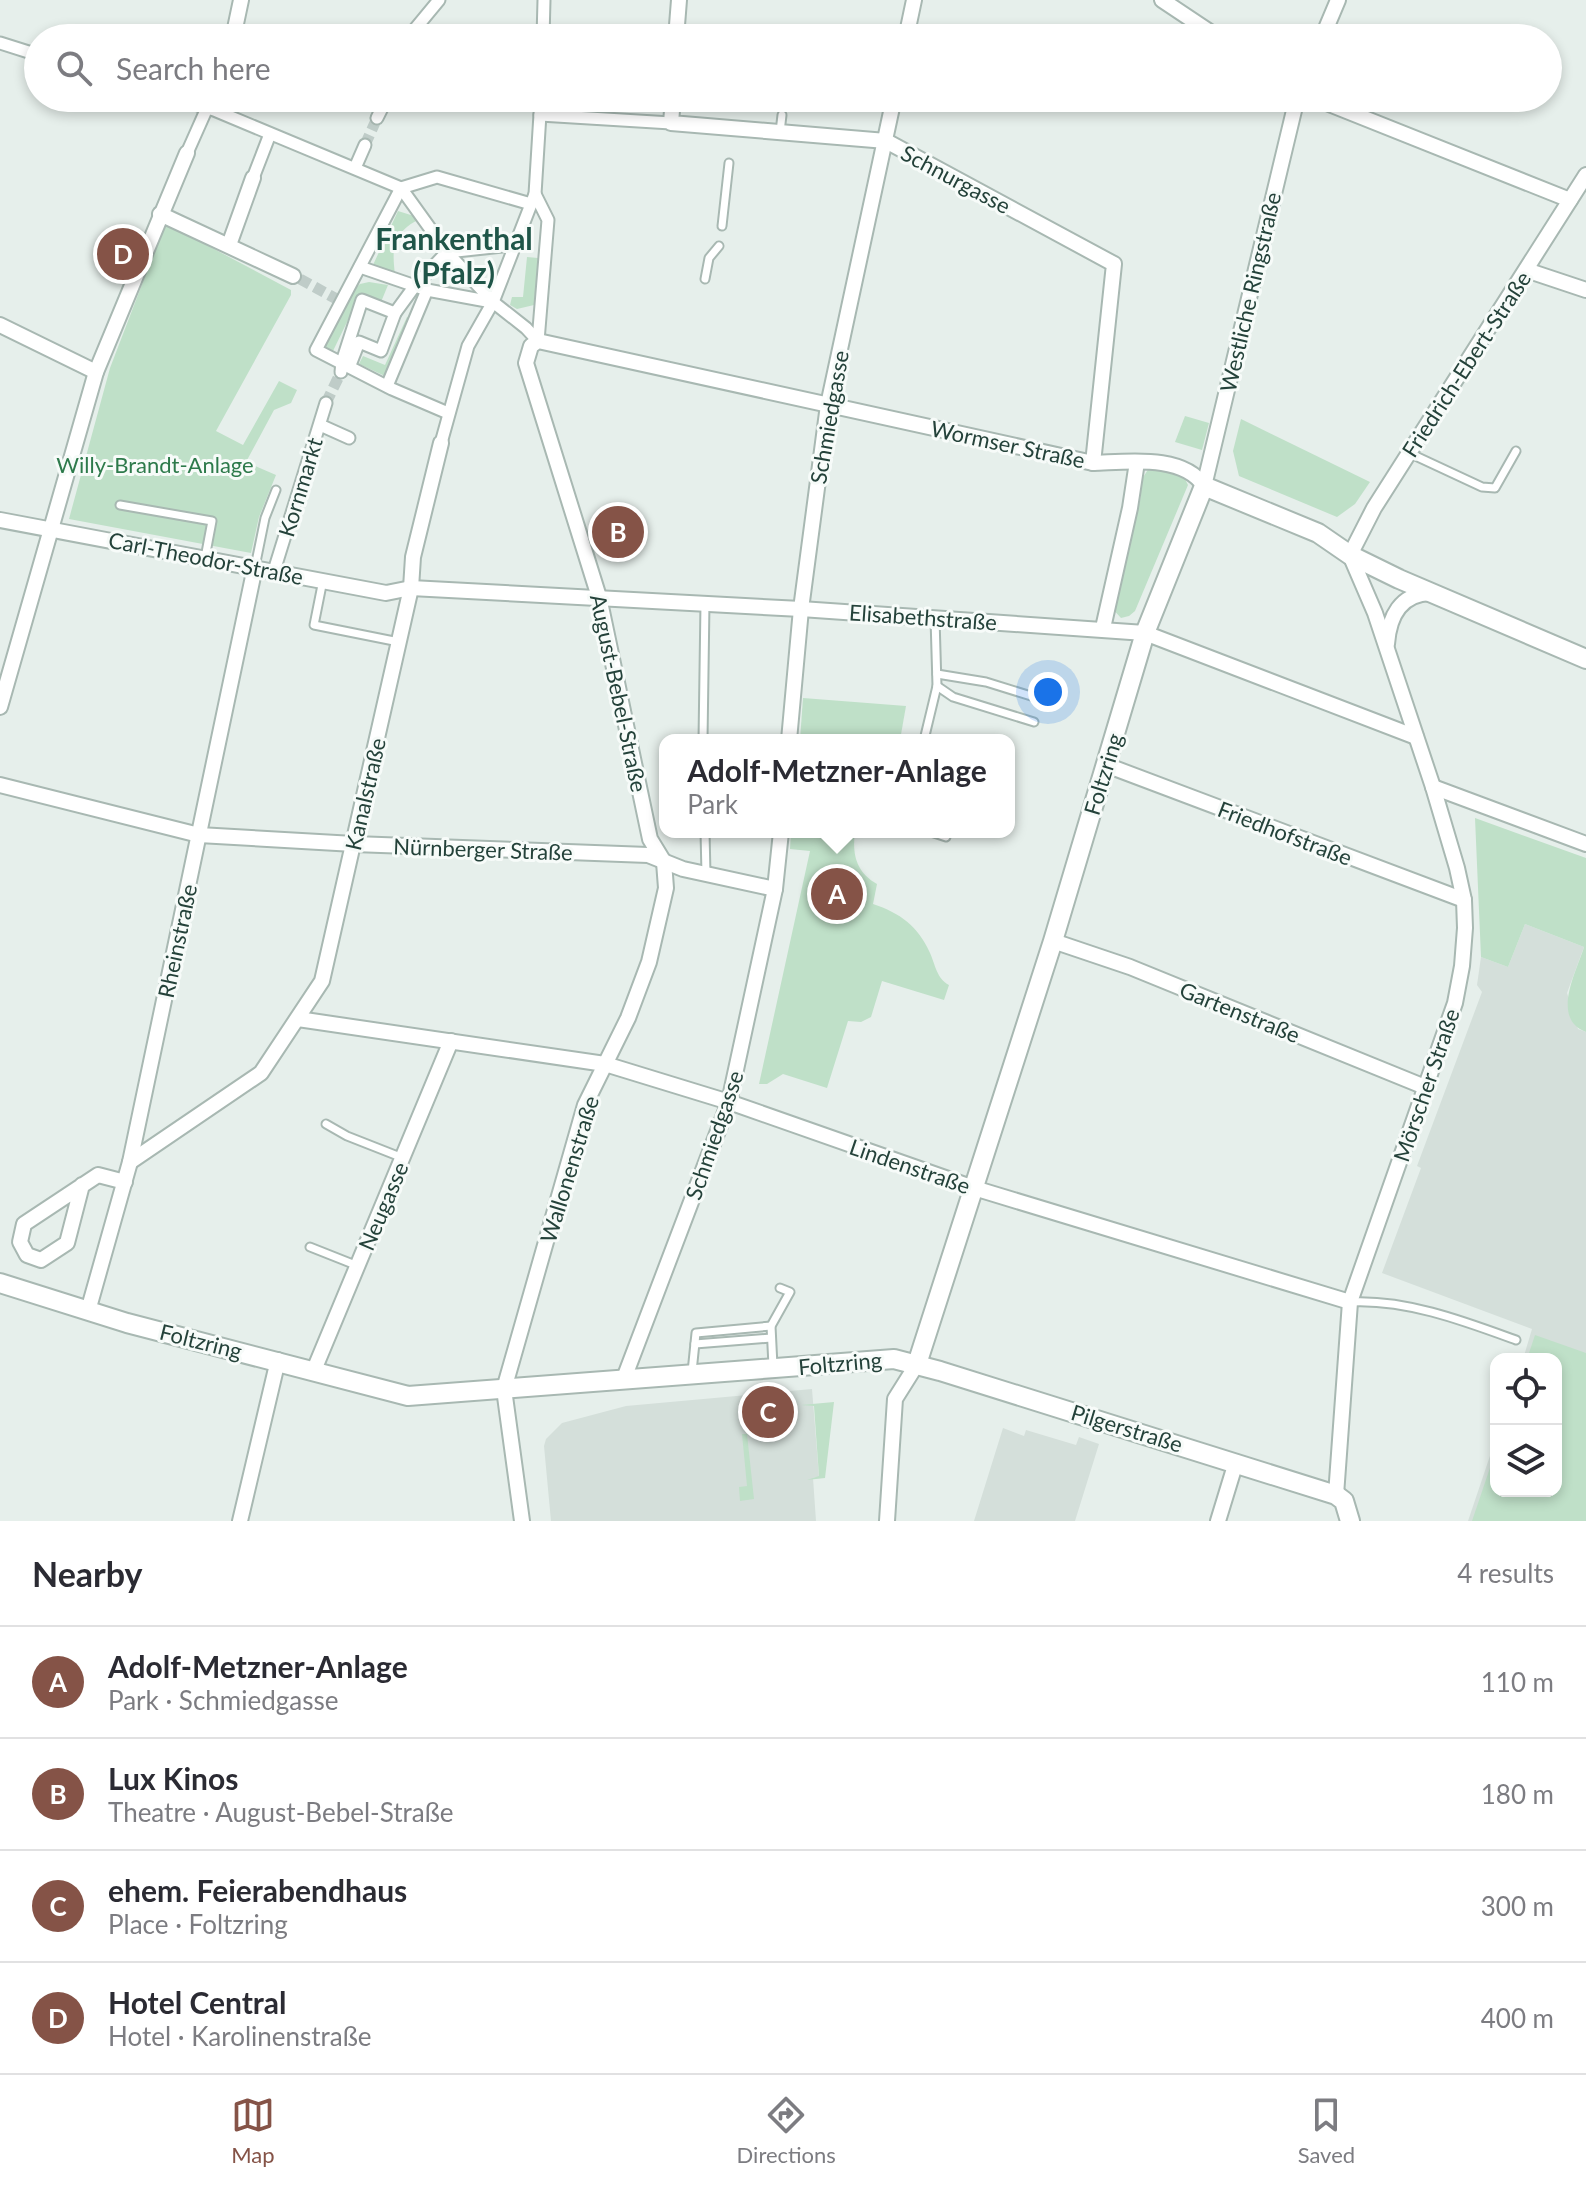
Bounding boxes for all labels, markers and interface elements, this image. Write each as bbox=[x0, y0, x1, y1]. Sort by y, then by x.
search box bbox=[24, 24, 1562, 112]
icon: search bbox=[52, 46, 96, 90]
text: Search here bbox=[116, 50, 271, 86]
street label: Schnurgasse bbox=[897, 139, 1015, 219]
street label: Westliche Ringstraße bbox=[1214, 189, 1286, 395]
district label: Frankenthal (Pfalz) bbox=[375, 220, 533, 290]
pin: D bbox=[97, 224, 149, 284]
street label: Friedrich-Ebert-Straße bbox=[1396, 266, 1536, 462]
street label: Schmiedgasse bbox=[804, 348, 854, 486]
street label: Wormser Straße bbox=[928, 414, 1088, 474]
street label: Kornmarkt bbox=[272, 434, 328, 540]
park label: Willy-Brandt-Anlage bbox=[56, 451, 254, 478]
pin: B bbox=[592, 502, 644, 562]
street label: Carl-Theodor-Straße bbox=[106, 526, 306, 590]
street label: August-Bebel-Straße bbox=[585, 592, 653, 794]
street label: Elisabethstraße bbox=[848, 598, 998, 636]
your location bbox=[1028, 672, 1068, 712]
street label: Foltzring bbox=[1078, 730, 1128, 818]
popup bbox=[659, 734, 1015, 838]
street label: Kanalstraße bbox=[339, 735, 391, 853]
text: Adolf-Metzner-Anlage bbox=[687, 752, 987, 788]
text: Park bbox=[687, 788, 738, 820]
street label: Friedhofstraße bbox=[1214, 795, 1356, 871]
street label: Nürnberger Straße bbox=[393, 832, 573, 866]
pin: A bbox=[811, 864, 863, 924]
street label: Rheinstraße bbox=[152, 882, 202, 1000]
street label: Gartenstraße bbox=[1176, 976, 1304, 1048]
street label: Mörscher Straße bbox=[1387, 1005, 1465, 1165]
street label: Schmiedgasse bbox=[679, 1067, 749, 1203]
street label: Wallonenstraße bbox=[534, 1092, 604, 1246]
street label: Lindenstraße bbox=[846, 1133, 974, 1199]
street label: Neugasse bbox=[352, 1158, 414, 1254]
street label: Foltzring bbox=[157, 1318, 245, 1364]
street label: Foltzring bbox=[797, 1346, 883, 1380]
map controls bbox=[1490, 1353, 1562, 1497]
button: locate bbox=[1490, 1353, 1562, 1425]
pin: C bbox=[742, 1382, 794, 1442]
street label: Pilgerstraße bbox=[1068, 1398, 1186, 1458]
button: layers bbox=[1490, 1425, 1562, 1497]
text: Nearby bbox=[32, 1553, 143, 1594]
text: 4 results bbox=[1457, 1557, 1554, 1589]
text: Adolf-Metzner-Anlage bbox=[108, 1648, 408, 1684]
text: A bbox=[49, 1666, 67, 1698]
text: 110 m bbox=[1481, 1666, 1554, 1698]
text: Park · Schmiedgasse bbox=[108, 1684, 338, 1716]
text: Lux Kinos bbox=[108, 1760, 238, 1796]
text: B bbox=[49, 1778, 67, 1810]
text: 180 m bbox=[1481, 1778, 1554, 1810]
text: Theatre · August-Bebel-Straße bbox=[108, 1796, 454, 1828]
text: ehem. Feierabendhaus bbox=[108, 1872, 407, 1908]
text: C bbox=[49, 1890, 67, 1922]
text: 300 m bbox=[1481, 1890, 1554, 1922]
text: Place · Foltzring bbox=[108, 1908, 288, 1940]
text: Hotel Central bbox=[108, 1984, 287, 2020]
text: D bbox=[48, 2002, 68, 2034]
text: 400 m bbox=[1481, 2002, 1554, 2034]
text: Hotel · Karolinenstraße bbox=[108, 2020, 372, 2052]
tab: Map bbox=[231, 2093, 275, 2168]
tab: Directions bbox=[737, 2093, 836, 2168]
tab: Saved bbox=[1298, 2093, 1355, 2168]

